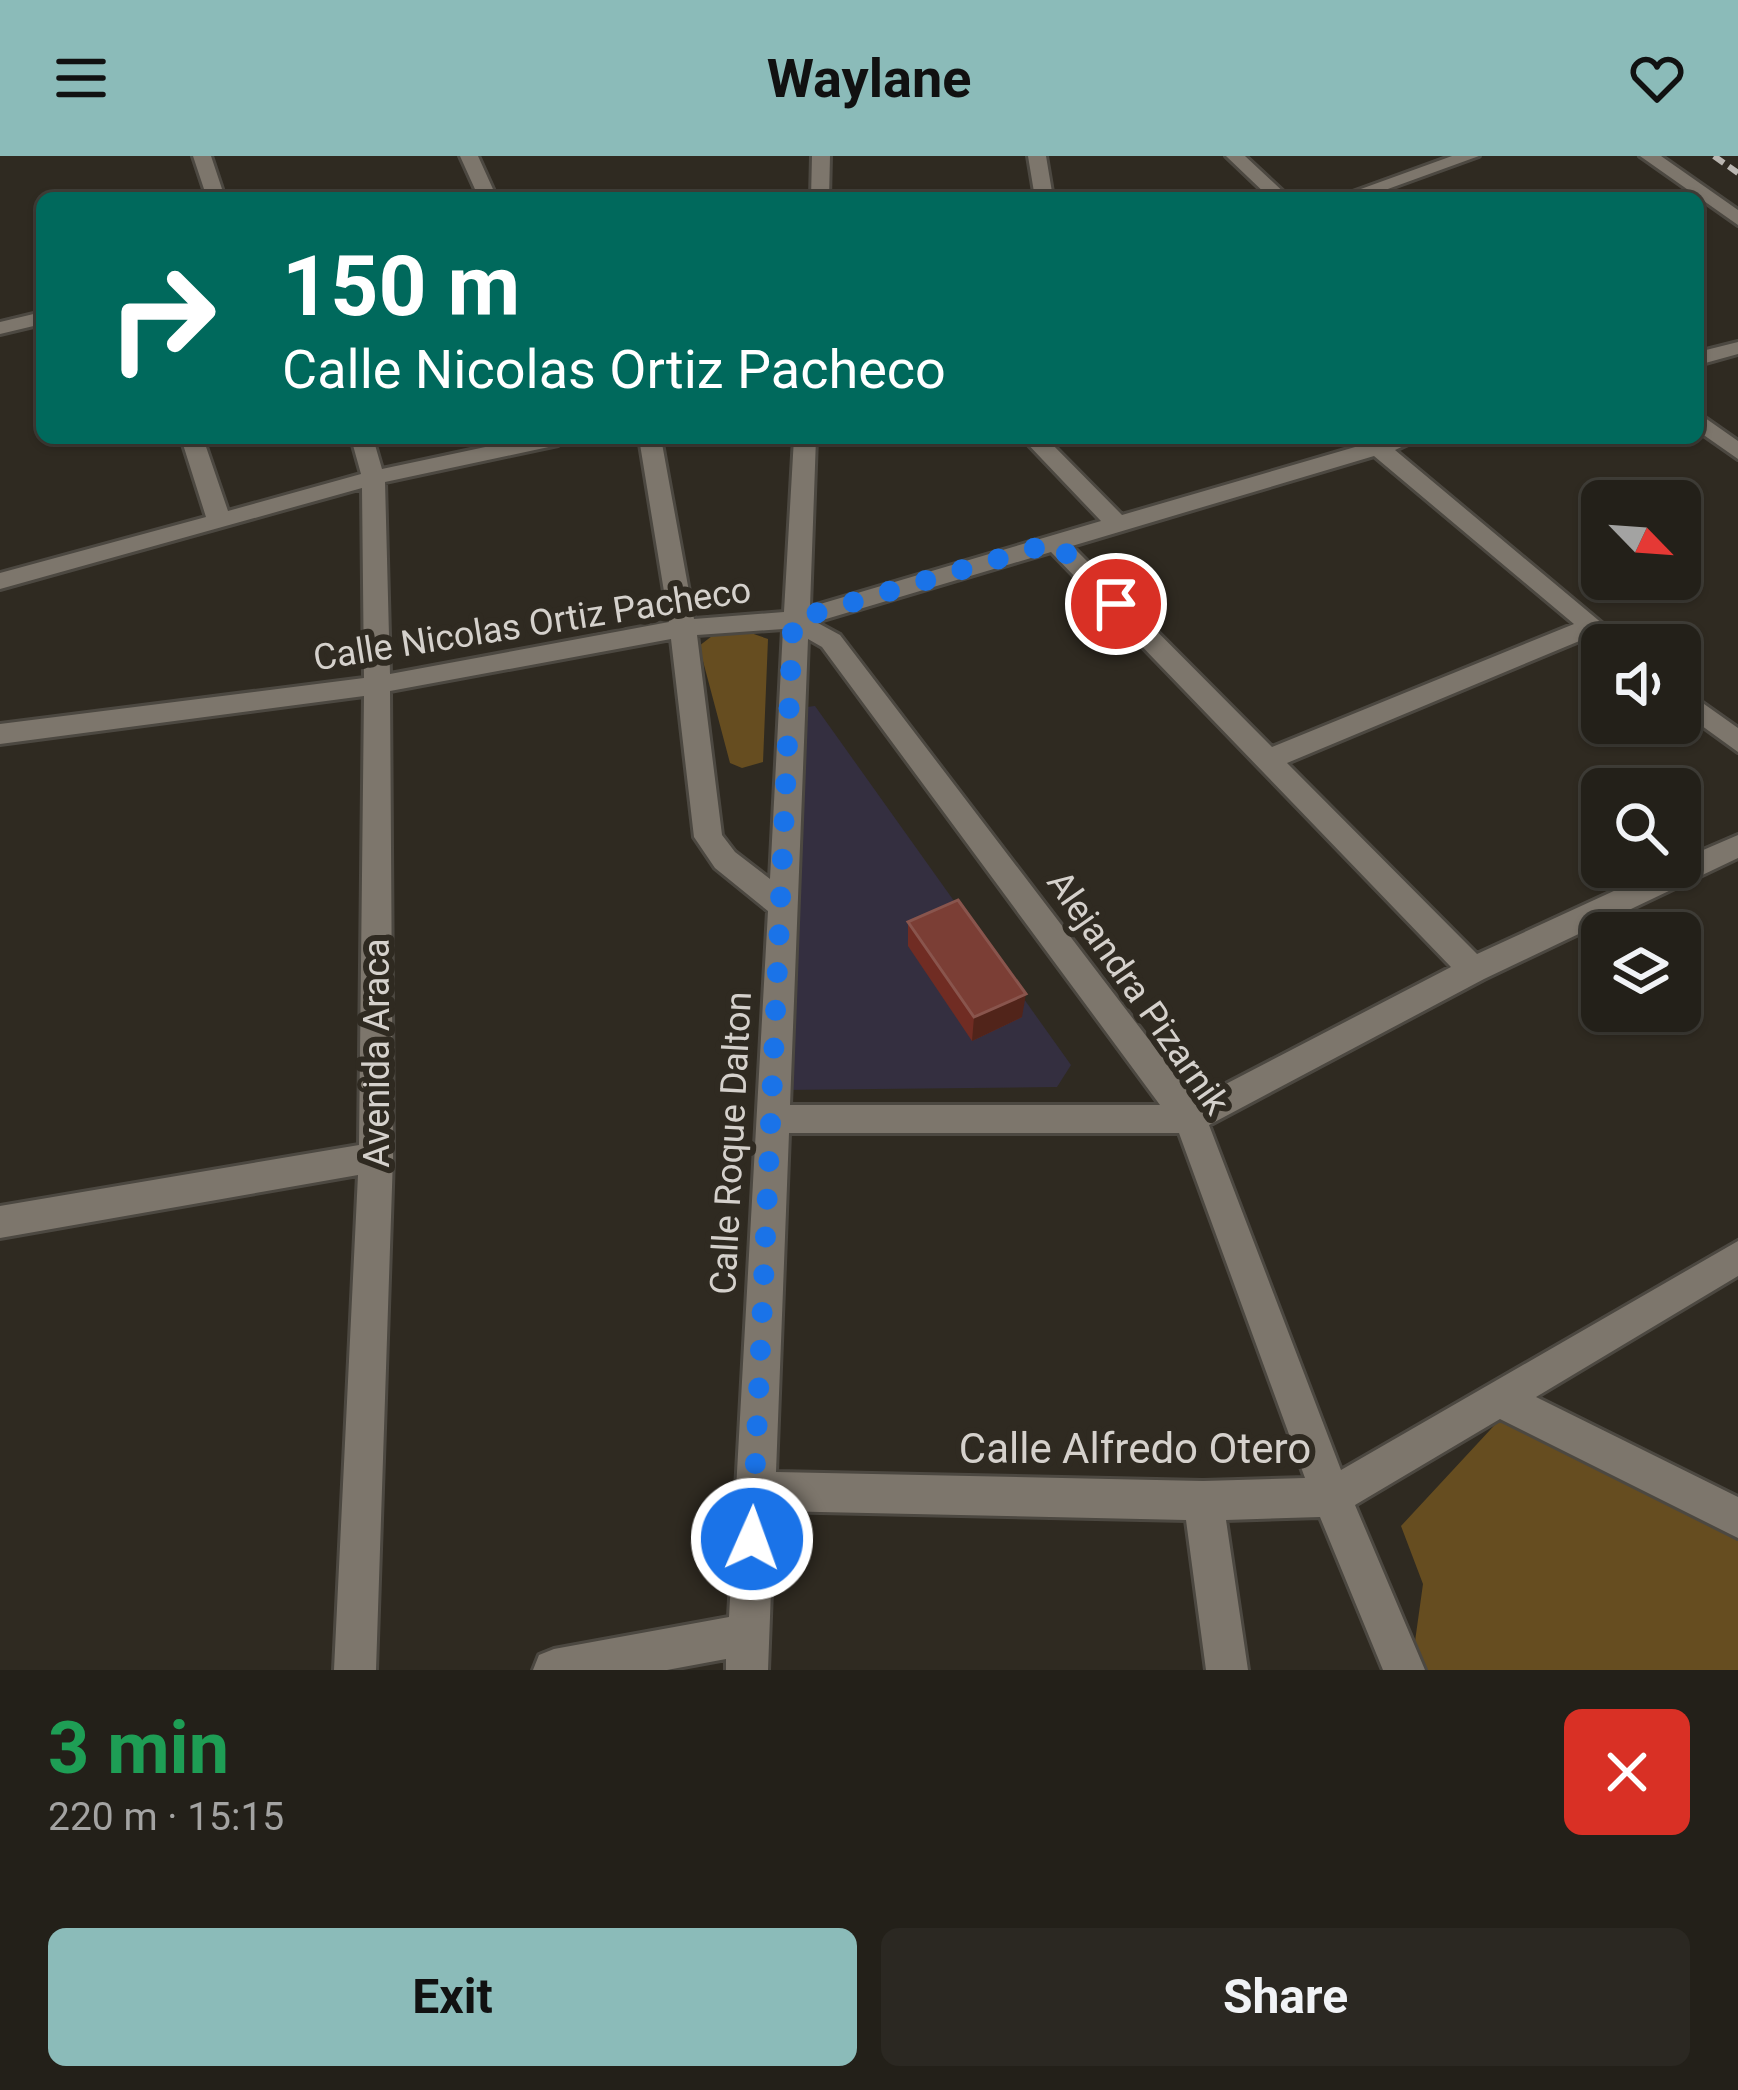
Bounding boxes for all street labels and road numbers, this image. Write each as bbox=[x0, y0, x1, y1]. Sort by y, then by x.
street label: Calle Nicolas Ortiz Pacheco bbox=[310, 569, 754, 679]
street label: Alejandra Pizarnik bbox=[1038, 863, 1238, 1123]
street label: Avenida Araca bbox=[356, 938, 398, 1168]
street label: Calle Roque Dalton bbox=[702, 990, 760, 1296]
street label: Calle Alfredo Otero bbox=[959, 1424, 1311, 1473]

